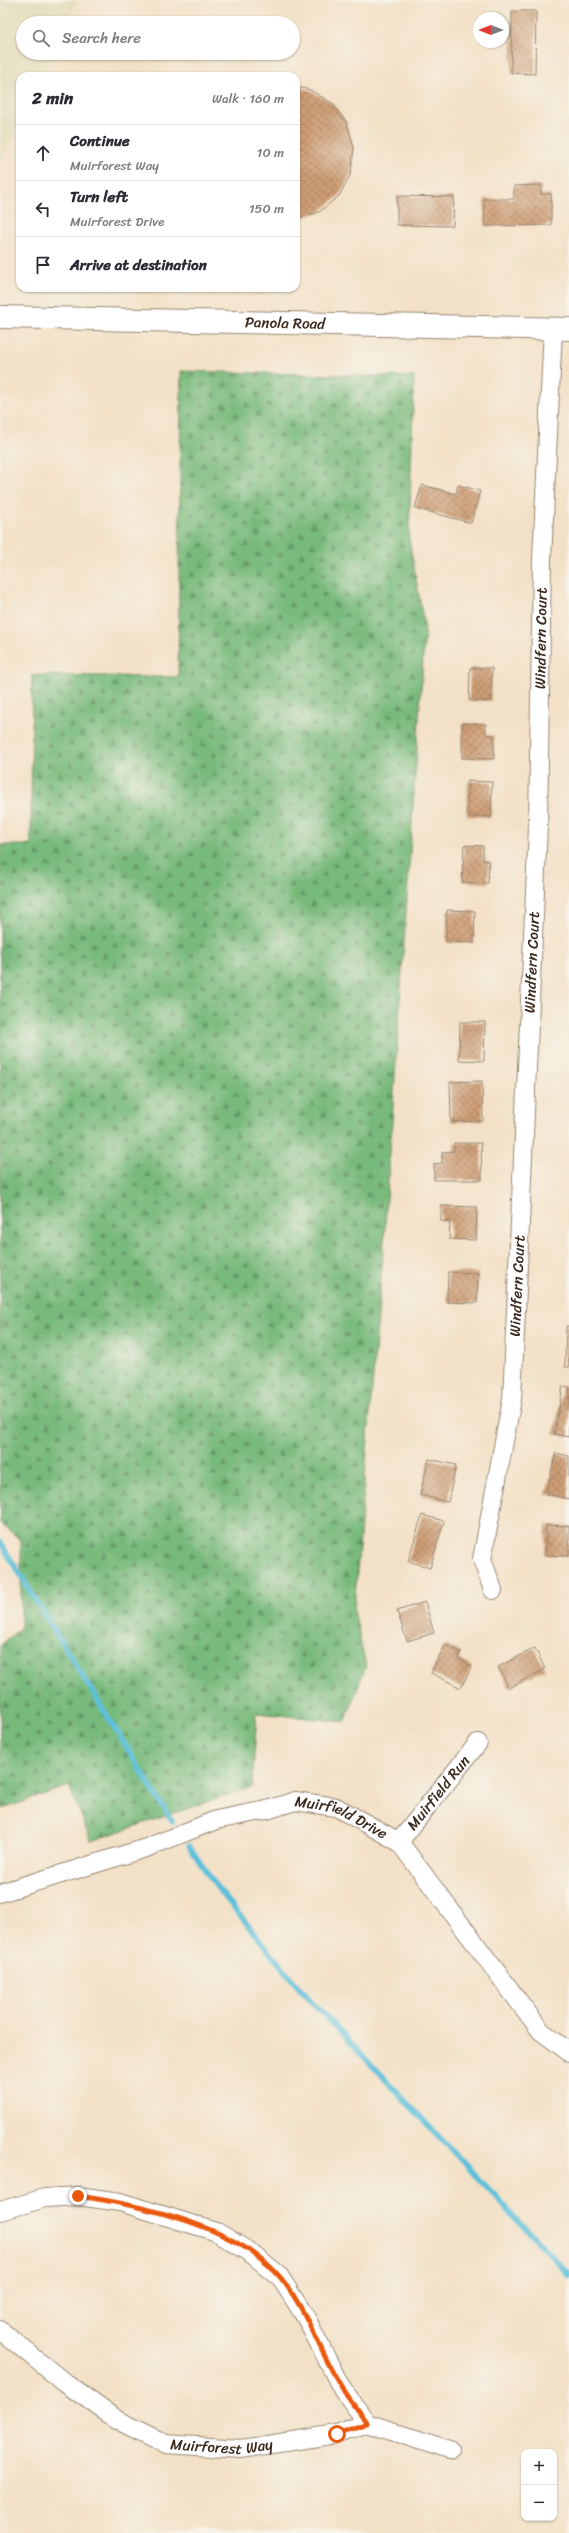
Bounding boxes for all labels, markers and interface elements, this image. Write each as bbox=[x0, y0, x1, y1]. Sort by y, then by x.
north arrow bbox=[473, 12, 509, 48]
search box bbox=[16, 16, 300, 60]
text: Search here bbox=[62, 25, 141, 51]
icon: search bbox=[30, 27, 52, 49]
text: 2 min bbox=[32, 83, 73, 113]
text: Walk · 160 m bbox=[212, 87, 284, 110]
text: Continue bbox=[70, 128, 130, 154]
text: 10 m bbox=[257, 141, 284, 164]
icon: ahead bbox=[32, 142, 54, 164]
text: Muirforest Way bbox=[70, 154, 159, 177]
text: Turn left bbox=[70, 184, 128, 210]
text: 150 m bbox=[249, 197, 284, 220]
icon: left bbox=[32, 198, 54, 220]
text: Muirforest Drive bbox=[70, 210, 165, 233]
text: Arrive at destination bbox=[70, 252, 207, 278]
icon: arrive bbox=[32, 254, 54, 276]
street label: Panola Road bbox=[245, 309, 326, 337]
street label: Windfern Court bbox=[527, 587, 555, 689]
street label: Windfern Court bbox=[517, 910, 547, 1014]
street label: Windfern Court bbox=[502, 1234, 532, 1337]
street label: Muirfield Run bbox=[400, 1749, 477, 1836]
street label: Muirfield Drive bbox=[293, 1788, 393, 1846]
route end bbox=[69, 2187, 87, 2205]
route start bbox=[328, 2425, 346, 2443]
street label: Muirforest Way bbox=[170, 2431, 275, 2462]
map controls bbox=[521, 2449, 557, 2521]
button: + bbox=[521, 2449, 557, 2485]
button: − bbox=[521, 2485, 557, 2521]

